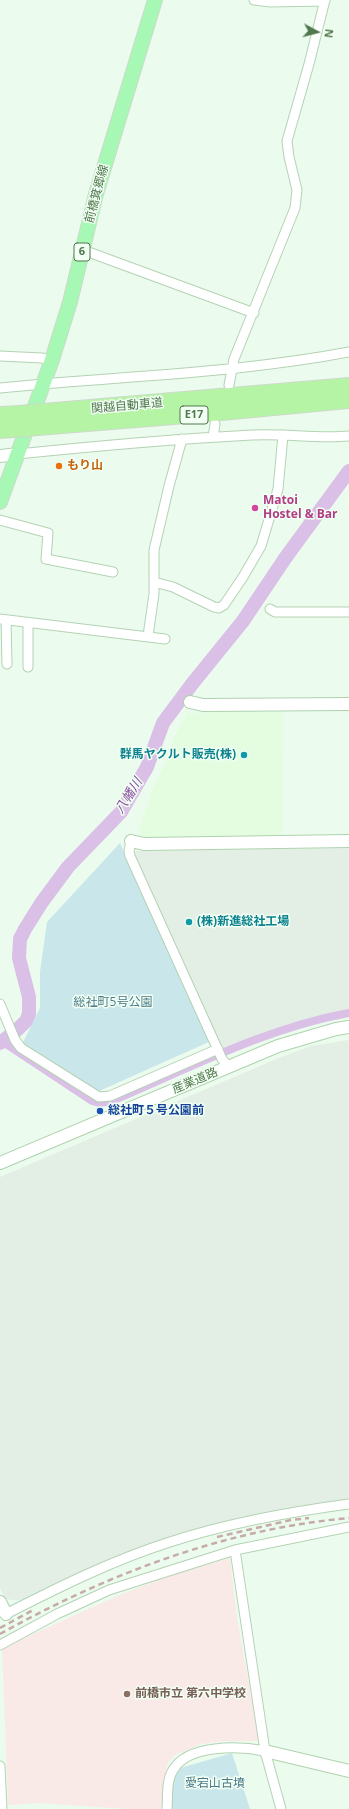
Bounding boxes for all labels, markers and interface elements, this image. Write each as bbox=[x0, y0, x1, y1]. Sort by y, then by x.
north arrow bbox=[297, 12, 337, 52]
text: N bbox=[321, 28, 337, 39]
street label: 前橋箕郷線 bbox=[82, 163, 112, 225]
road number: 6 bbox=[74, 243, 90, 261]
street label: 関越自動車道 bbox=[91, 396, 163, 416]
road number: E17 bbox=[180, 406, 208, 424]
place label: もり山 bbox=[67, 459, 103, 473]
marker: もり山 bbox=[54, 461, 64, 471]
place label: Matoi Hostel & Bar bbox=[263, 494, 338, 522]
marker: Matoi Hostel & Bar bbox=[250, 503, 260, 513]
place label: 群馬ヤクルト販売(株) bbox=[120, 748, 236, 762]
marker: 群馬ヤクルト販売(株) bbox=[239, 750, 249, 760]
water label: 八幡川 bbox=[112, 775, 146, 817]
place label: (株)新進総社工場 bbox=[197, 915, 289, 929]
marker: (株)新進総社工場 bbox=[184, 917, 194, 927]
park label: 総社町5号公園 bbox=[74, 996, 152, 1010]
street label: 産業道路 bbox=[170, 1065, 220, 1097]
place label: 総社町５号公園前 bbox=[108, 1104, 204, 1118]
marker: 総社町５号公園前 bbox=[95, 1106, 105, 1116]
place label: 前橋市立 第六中学校 bbox=[135, 1687, 246, 1701]
marker: 前橋市立 第六中学校 bbox=[122, 1689, 132, 1699]
park label: 愛宕山古墳 bbox=[185, 1777, 245, 1791]

